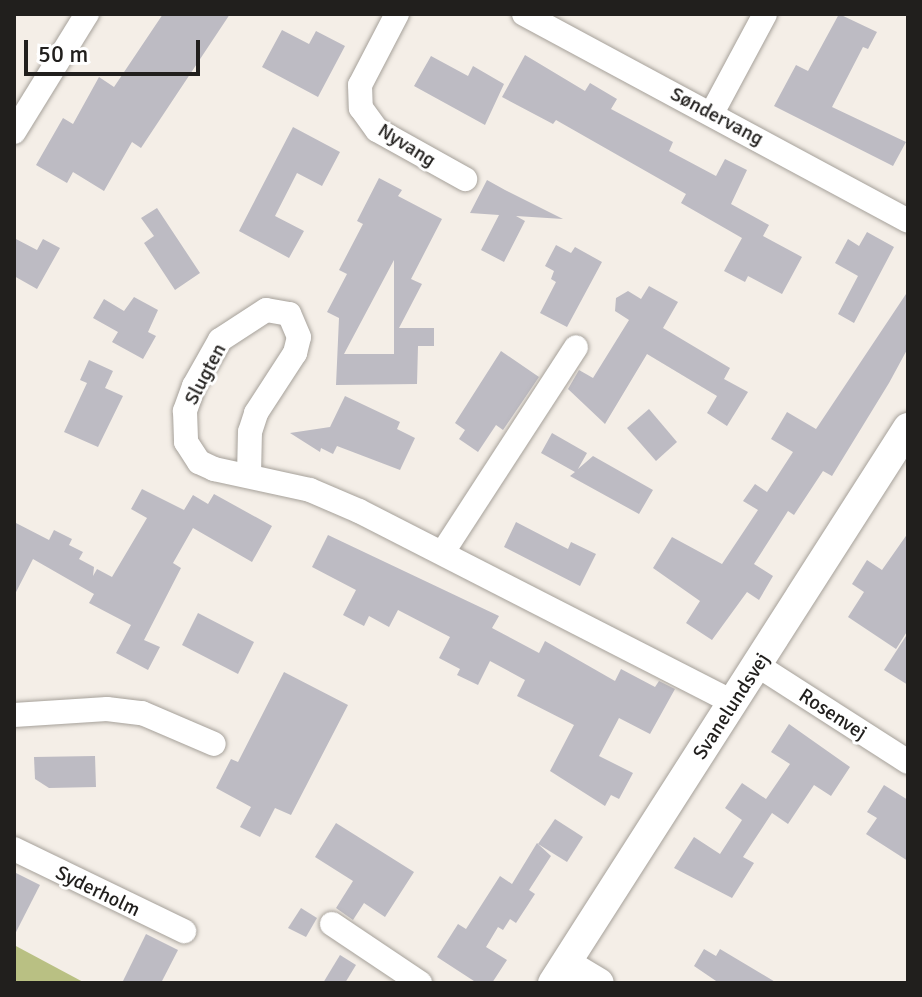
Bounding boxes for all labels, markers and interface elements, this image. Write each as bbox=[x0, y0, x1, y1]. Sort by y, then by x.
scale bar bbox=[28, 24, 204, 74]
text: 50 m bbox=[38, 39, 88, 69]
street label: Søndervang bbox=[666, 82, 768, 150]
street label: Nyvang bbox=[374, 118, 440, 172]
street label: Slugten bbox=[179, 339, 231, 409]
street label: Svanelundsvej bbox=[688, 648, 774, 764]
street label: Rosenvej bbox=[795, 683, 871, 745]
street label: Syderholm bbox=[52, 860, 144, 922]

